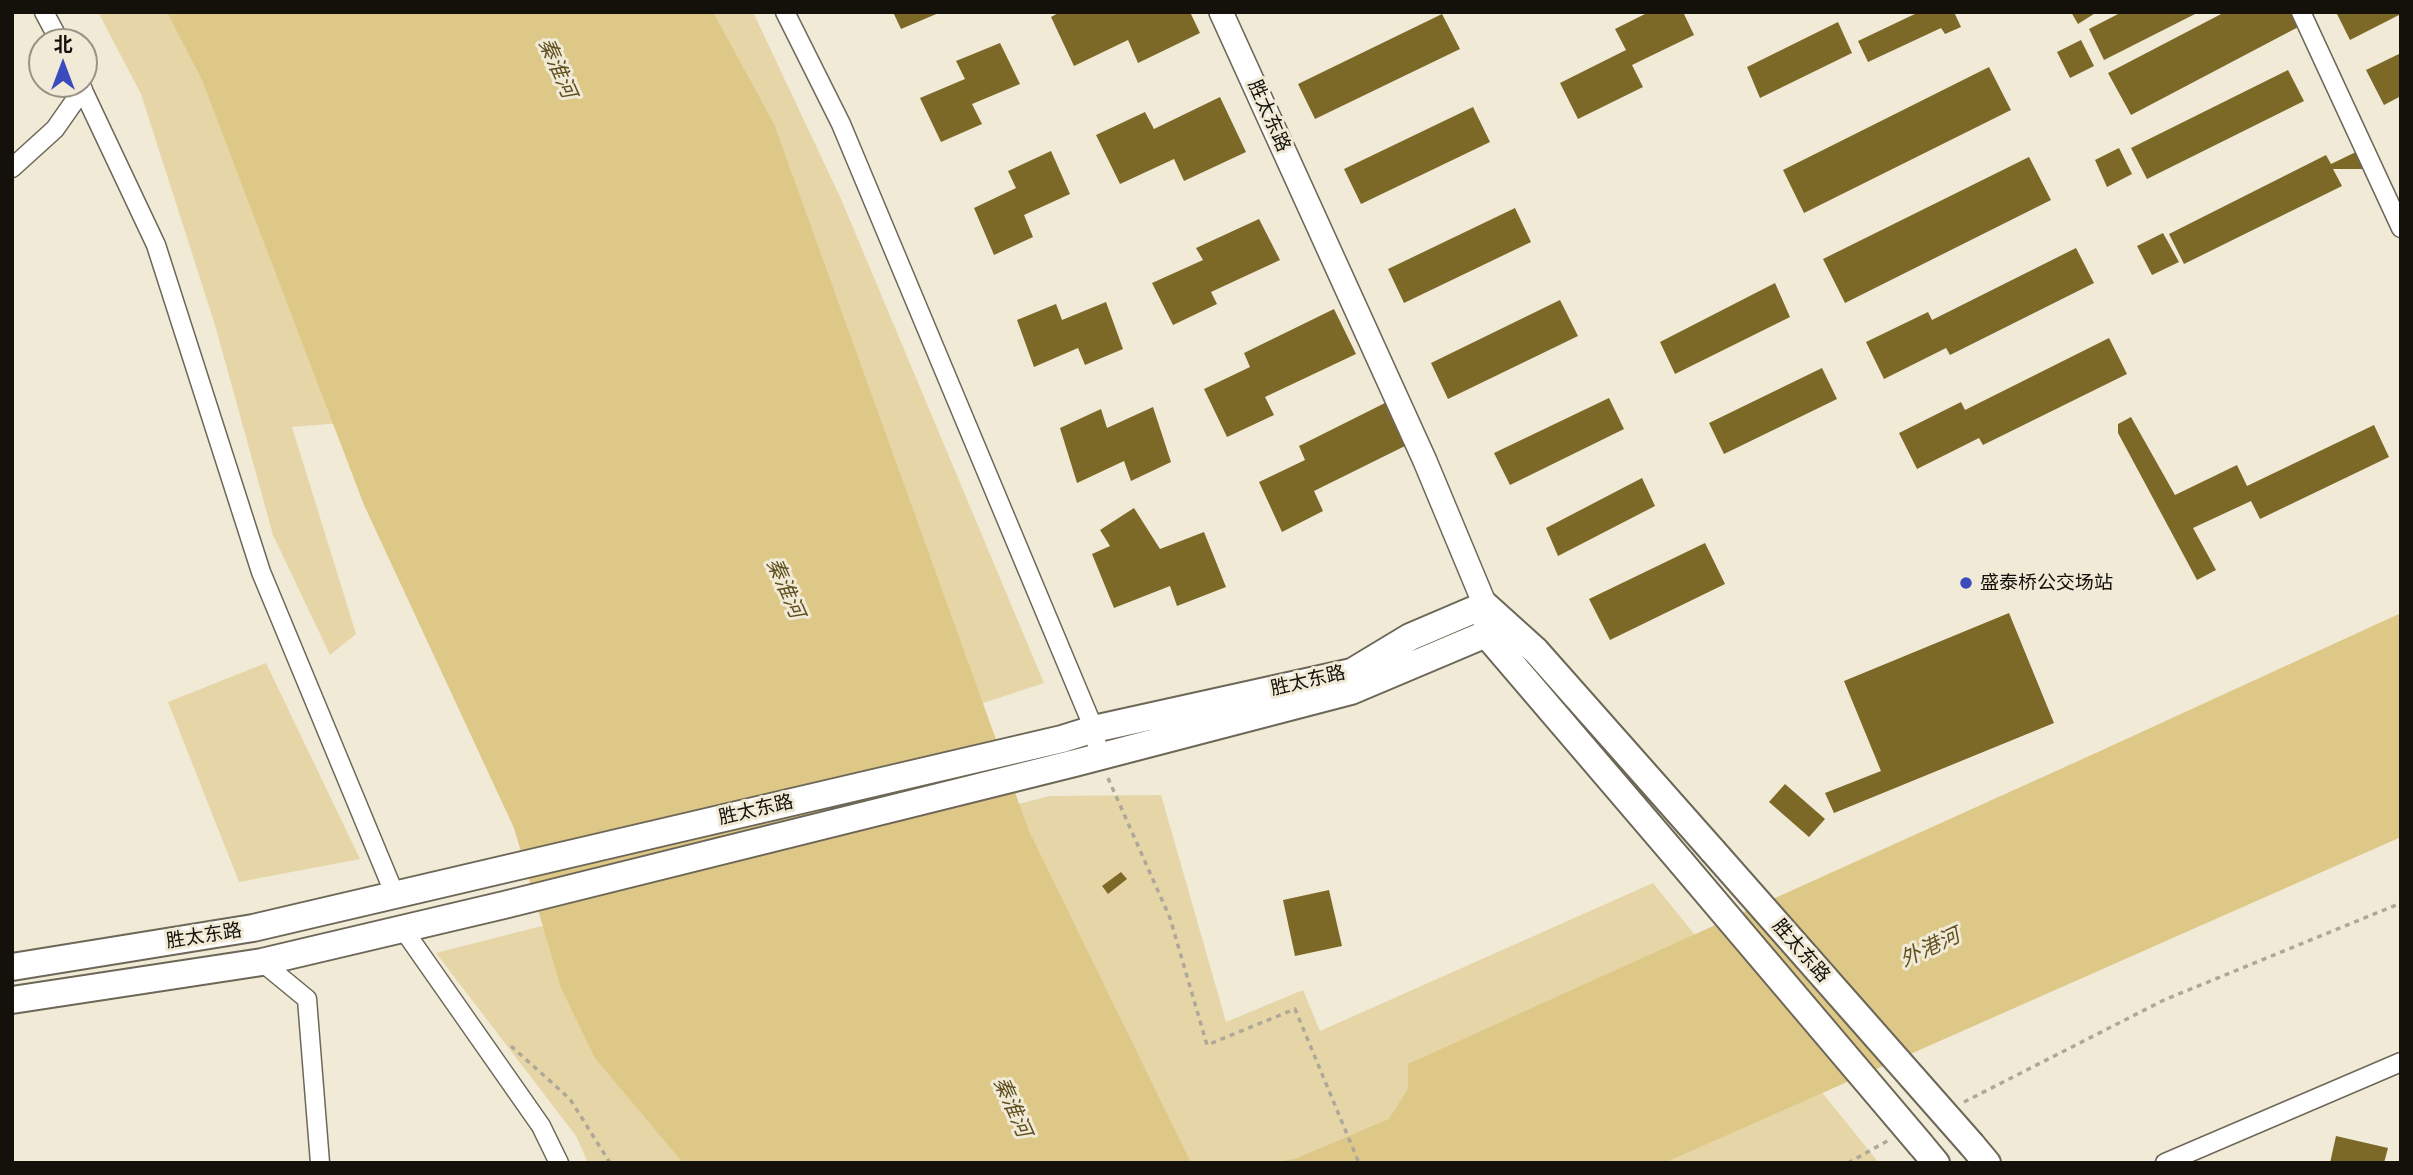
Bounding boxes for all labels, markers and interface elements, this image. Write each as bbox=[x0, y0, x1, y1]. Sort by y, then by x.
north arrow bbox=[28, 28, 98, 98]
text: 北 bbox=[53, 33, 73, 55]
water label: 秦淮河 bbox=[533, 34, 581, 102]
street label: 胜太东路 bbox=[1243, 77, 1295, 155]
water label: 秦淮河 bbox=[761, 554, 809, 622]
place label: 盛泰桥公交场站 bbox=[1980, 572, 2113, 594]
marker: 盛泰桥公交场站 bbox=[1958, 575, 1974, 591]
street label: 胜太东路 bbox=[1268, 661, 1348, 701]
street label: 胜太东路 bbox=[716, 790, 796, 830]
street label: 胜太东路 bbox=[1767, 915, 1835, 987]
street label: 胜太东路 bbox=[165, 919, 243, 953]
water label: 外港河 bbox=[1896, 923, 1964, 973]
water label: 秦淮河 bbox=[988, 1073, 1036, 1141]

